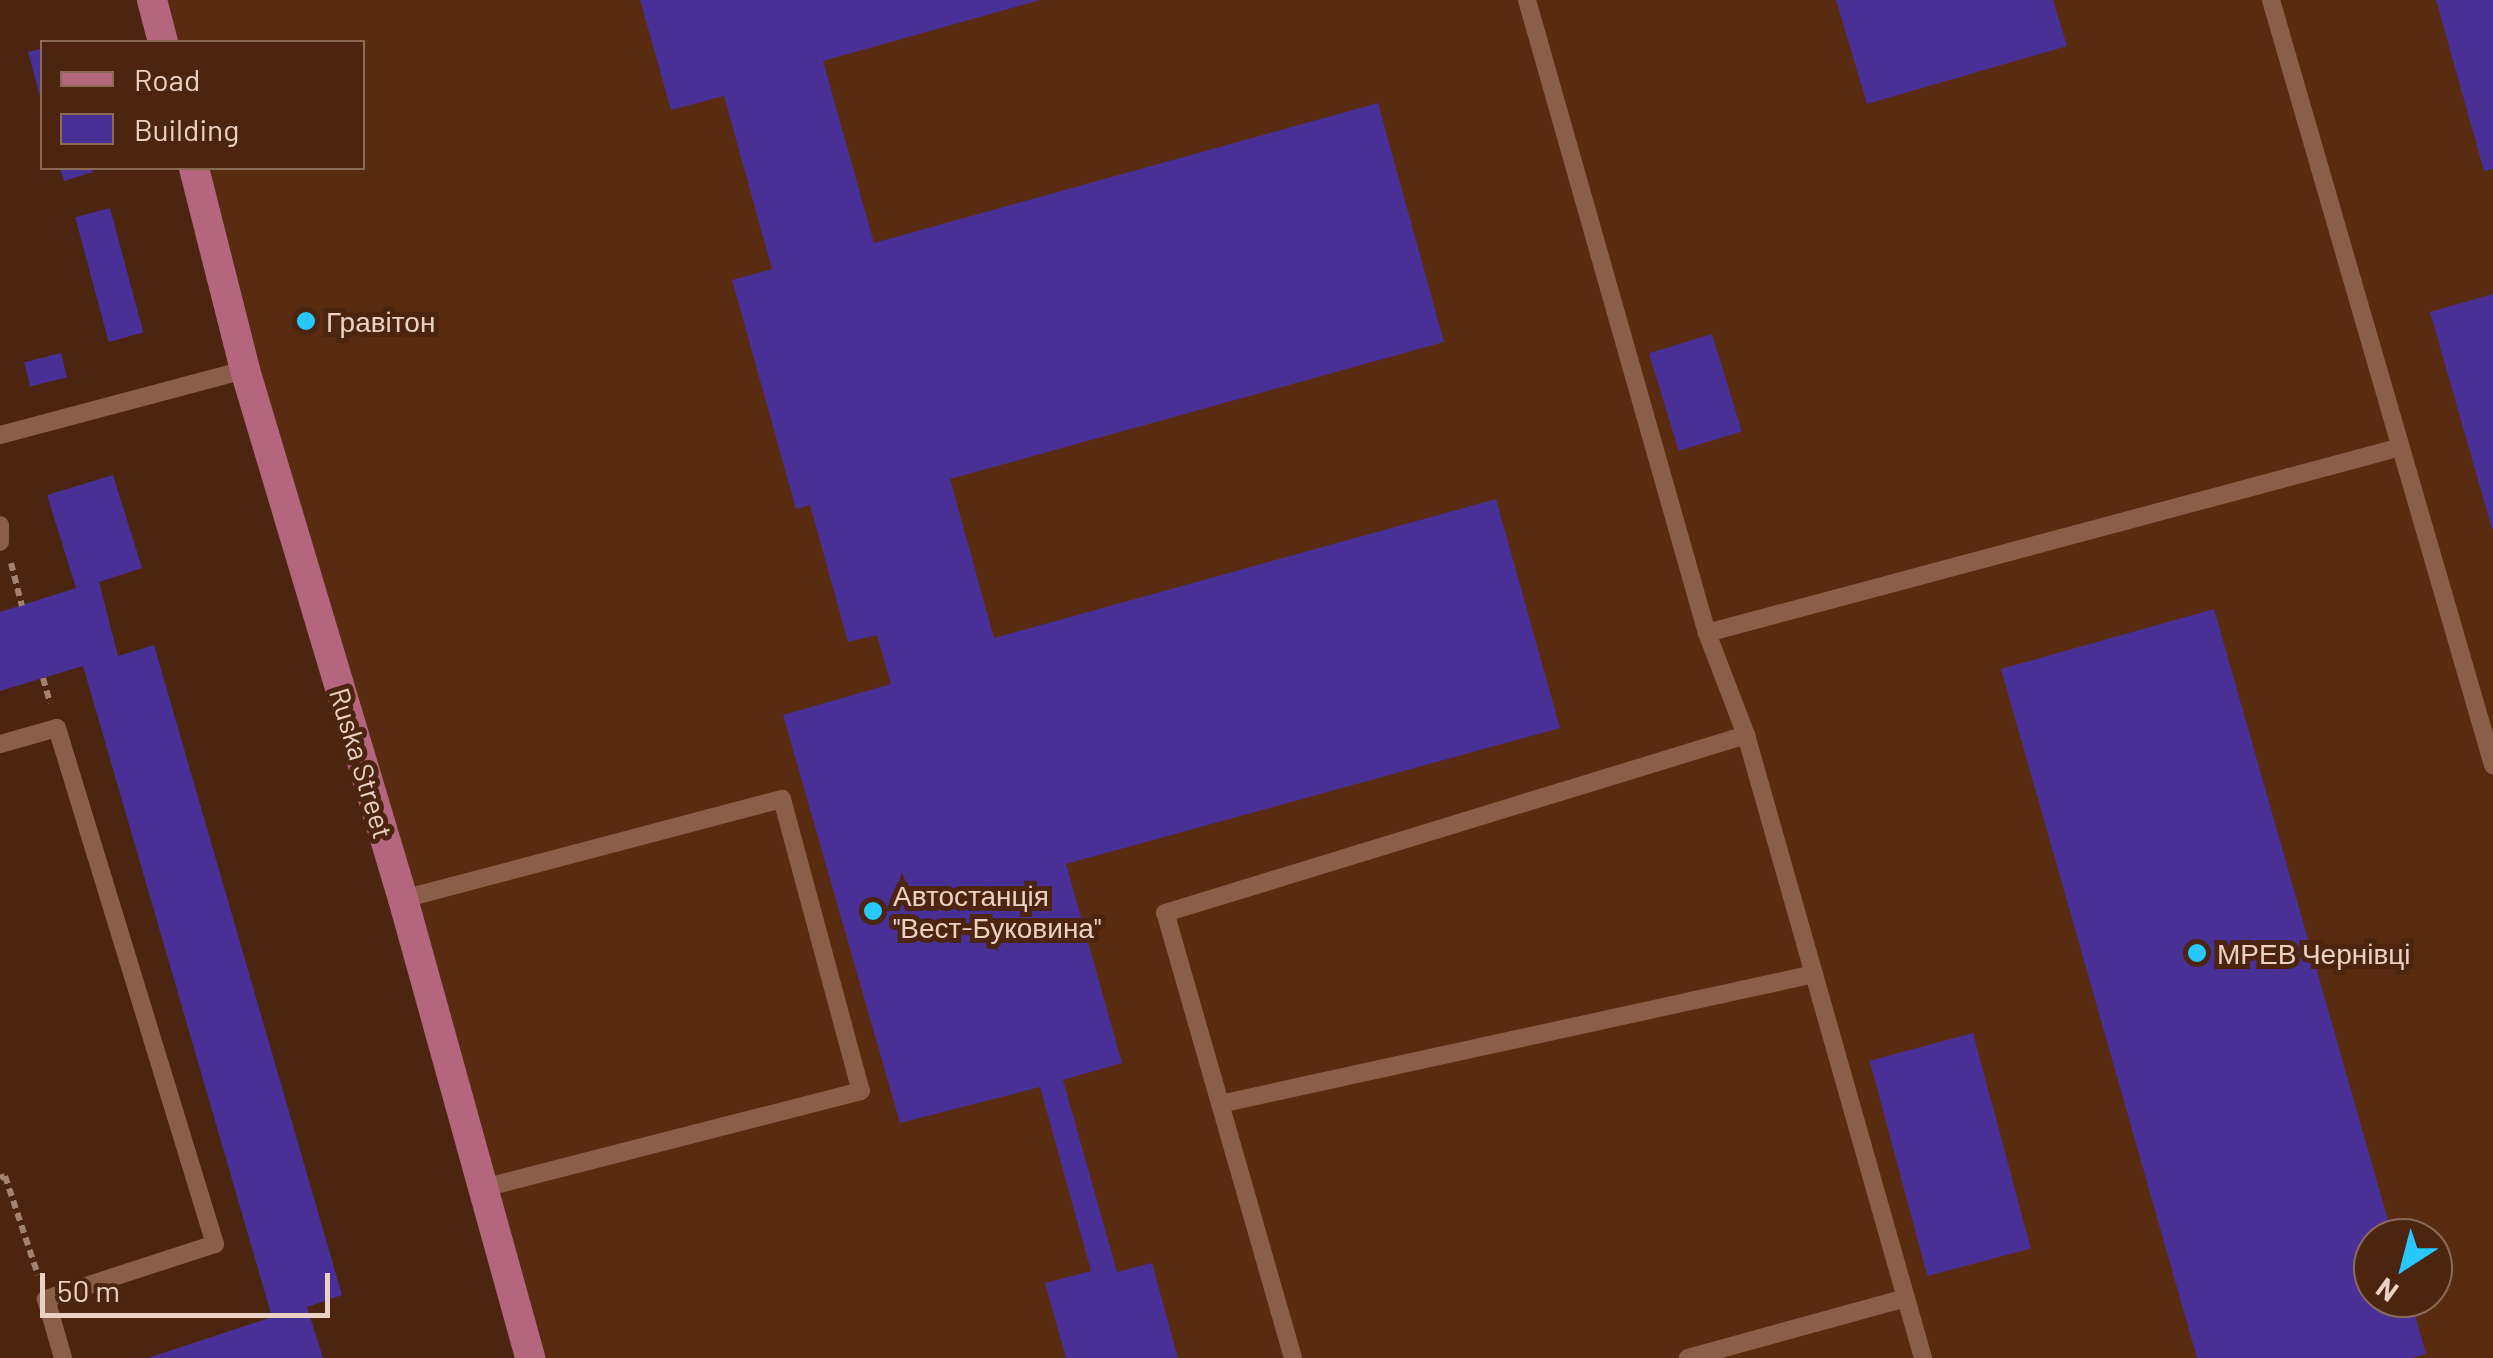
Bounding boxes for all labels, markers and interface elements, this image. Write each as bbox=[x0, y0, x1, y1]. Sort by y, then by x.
legend bbox=[40, 40, 365, 170]
text: Road bbox=[134, 61, 200, 97]
text: Building bbox=[134, 111, 239, 147]
place label: Гравітон bbox=[326, 304, 435, 338]
marker: Гравітон bbox=[295, 310, 317, 332]
street label: Ruska Street bbox=[323, 684, 401, 842]
place label: Автостанція "Вест-Буковина" bbox=[893, 878, 1101, 944]
marker: Автостанція "Вест-Буковина" bbox=[862, 900, 884, 922]
place label: МРЕВ Чернівці bbox=[2217, 936, 2411, 970]
marker: МРЕВ Чернівці bbox=[2186, 942, 2208, 964]
north arrow bbox=[2353, 1218, 2453, 1318]
scale bar bbox=[45, 1253, 335, 1315]
text: N bbox=[2369, 1271, 2404, 1310]
text: 50 m bbox=[57, 1272, 120, 1308]

